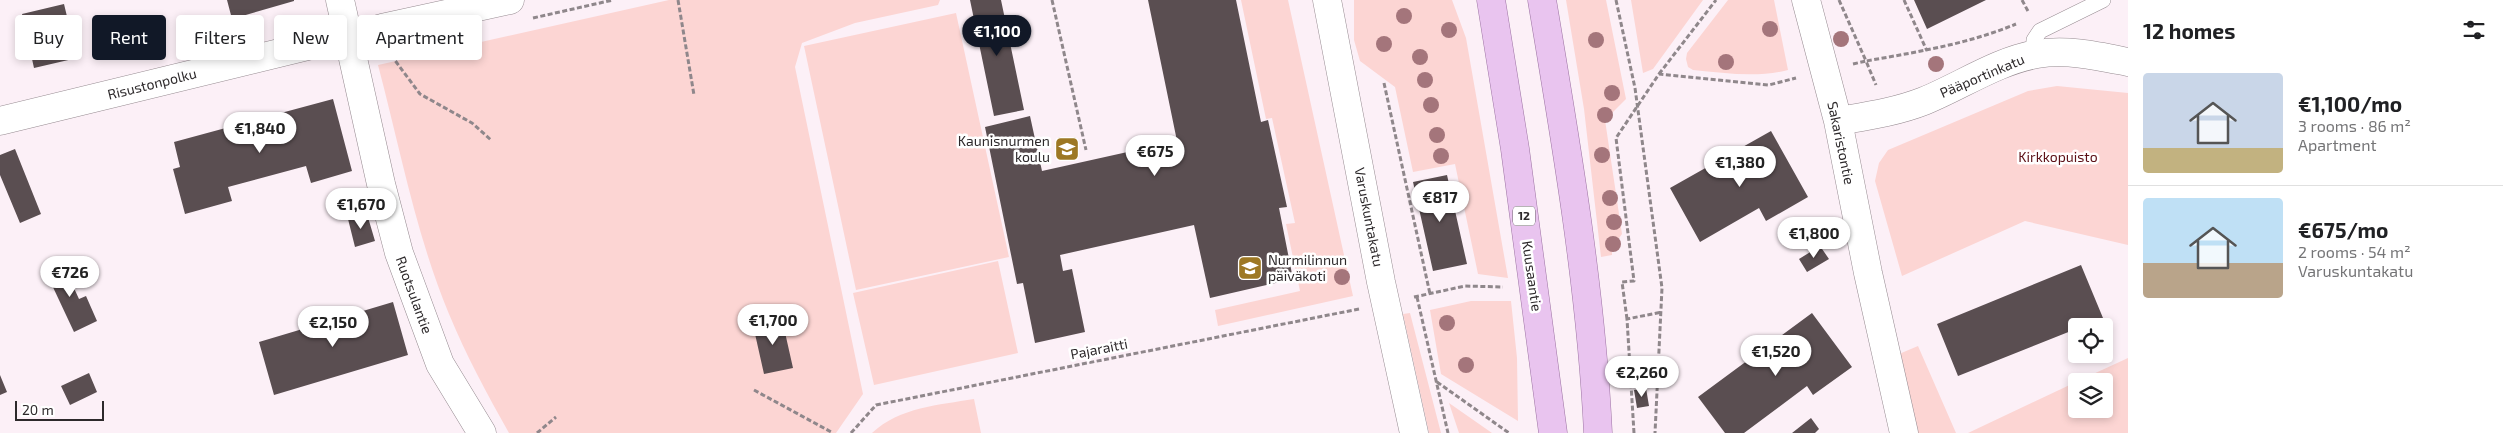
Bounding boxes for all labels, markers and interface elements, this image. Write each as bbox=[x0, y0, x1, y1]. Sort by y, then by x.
chip: Buy bbox=[15, 15, 82, 60]
chip: Rent bbox=[92, 15, 166, 60]
chip: Filters bbox=[176, 15, 264, 60]
chip: New bbox=[274, 15, 347, 60]
chip: Apartment bbox=[357, 15, 482, 60]
pin: €1,100 bbox=[956, 15, 1038, 57]
icon: filters bbox=[2460, 16, 2488, 44]
text: 12 homes bbox=[2143, 18, 2235, 43]
text: €1,100 bbox=[973, 21, 1021, 40]
street label: Pääportinkatu bbox=[1937, 50, 2027, 101]
street label: Risustonpolku bbox=[106, 64, 198, 103]
text: €1,100/mo bbox=[2298, 91, 2402, 116]
icon: home bbox=[2183, 93, 2243, 153]
street label: Sakaristontie bbox=[1824, 100, 1859, 186]
pin: €1,840 bbox=[219, 112, 301, 154]
text: 3 rooms · 86 m² bbox=[2298, 116, 2411, 135]
text: €1,840 bbox=[234, 118, 286, 137]
place label: Kaunisnurmen koulu bbox=[958, 132, 1050, 165]
pin: €675 bbox=[1125, 134, 1185, 177]
text: Apartment bbox=[2298, 135, 2377, 154]
school or university icon: Kaunisnurmen koulu bbox=[1054, 136, 1080, 162]
text: €675 bbox=[1137, 141, 1174, 160]
pin: €1,380 bbox=[1699, 146, 1781, 188]
park label: Kirkkopuisto bbox=[2018, 148, 2098, 165]
text: €1,380 bbox=[1715, 152, 1765, 171]
street label: Varuskuntakatu bbox=[1352, 166, 1387, 268]
pin: €817 bbox=[1410, 180, 1470, 223]
text: €817 bbox=[1422, 187, 1458, 206]
pin: €1,670 bbox=[320, 188, 402, 230]
text: €1,670 bbox=[336, 194, 386, 213]
road number: 12 bbox=[1513, 207, 1535, 226]
pin: €1,800 bbox=[1773, 216, 1855, 259]
text: €675/mo bbox=[2298, 217, 2388, 242]
icon: home bbox=[2183, 218, 2243, 278]
text: €1,800 bbox=[1788, 223, 1840, 242]
street label: Kuusaantie bbox=[1519, 240, 1546, 312]
text: 2 rooms · 54 m² bbox=[2298, 242, 2411, 261]
place label: Nurmilinnun päiväkoti bbox=[1268, 251, 1347, 284]
street label: Ruotsulantie bbox=[393, 254, 436, 336]
school or university icon: Nurmilinnun päiväkoti bbox=[1237, 255, 1263, 281]
pin: €726 bbox=[40, 256, 100, 298]
text: Varuskuntakatu bbox=[2298, 261, 2413, 280]
text: €726 bbox=[51, 262, 89, 281]
pin: €1,700 bbox=[732, 304, 814, 346]
pin: €2,150 bbox=[292, 306, 374, 348]
text: €1,700 bbox=[748, 310, 798, 329]
text: €2,150 bbox=[309, 312, 357, 331]
map controls bbox=[2068, 318, 2113, 418]
button: locate bbox=[2068, 318, 2113, 363]
pin: €1,520 bbox=[1735, 334, 1817, 377]
street label: Pajaraitti bbox=[1069, 335, 1129, 362]
text: €1,520 bbox=[1751, 341, 1801, 360]
pin: €2,260 bbox=[1601, 356, 1683, 398]
text: €2,260 bbox=[1616, 362, 1668, 381]
button: layers bbox=[2068, 373, 2113, 418]
scale bar bbox=[15, 398, 104, 421]
text: 20 m bbox=[22, 401, 54, 418]

